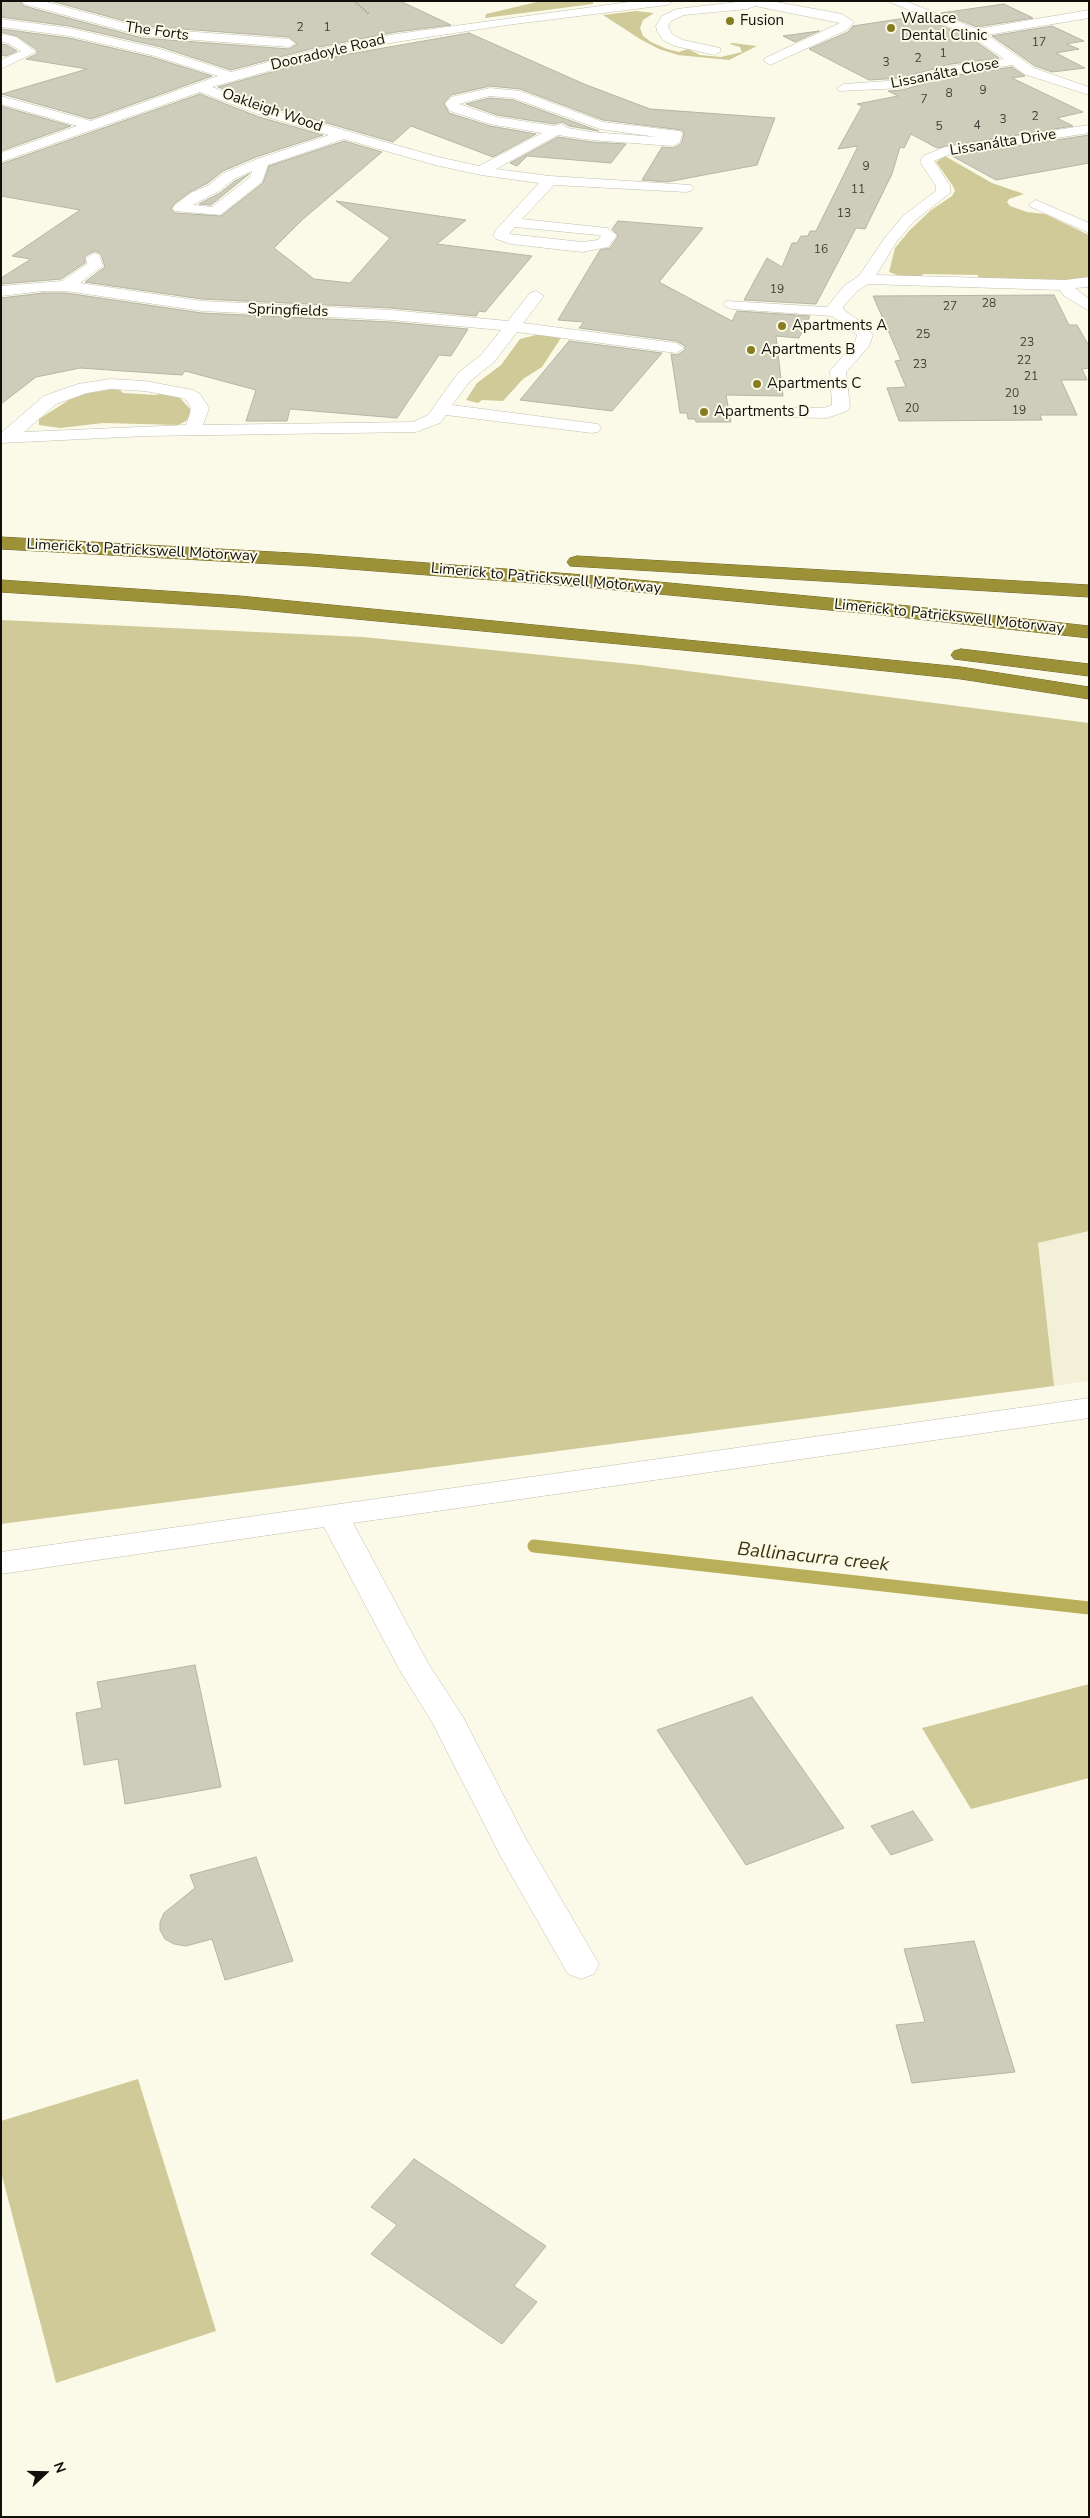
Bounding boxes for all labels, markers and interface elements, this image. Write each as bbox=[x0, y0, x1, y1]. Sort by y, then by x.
place label: Wallace Dental Clinic bbox=[901, 10, 987, 45]
place label: Fusion bbox=[740, 12, 784, 30]
marker: Fusion bbox=[724, 15, 736, 27]
street label: The Forts bbox=[124, 19, 190, 45]
house number: 2 bbox=[296, 21, 304, 35]
house number: 1 bbox=[323, 21, 331, 35]
marker: Wallace Dental Clinic bbox=[885, 22, 897, 34]
street label: Dooradoyle Road bbox=[269, 31, 387, 75]
house number: 17 bbox=[1032, 36, 1046, 50]
house number: 1 bbox=[939, 47, 947, 61]
house number: 2 bbox=[914, 52, 922, 66]
street label: Lissanálta Close bbox=[889, 55, 1001, 93]
house number: 3 bbox=[882, 56, 890, 70]
house number: 9 bbox=[979, 84, 987, 98]
street label: Oakleigh Wood bbox=[219, 85, 325, 137]
house number: 8 bbox=[945, 87, 953, 101]
house number: 7 bbox=[920, 93, 928, 107]
house number: 2 bbox=[1031, 110, 1039, 124]
house number: 3 bbox=[999, 113, 1007, 127]
house number: 4 bbox=[973, 119, 981, 133]
house number: 5 bbox=[935, 120, 943, 134]
street label: Lissanálta Drive bbox=[949, 126, 1057, 160]
house number: 9 bbox=[862, 160, 870, 174]
house number: 11 bbox=[851, 183, 865, 197]
house number: 13 bbox=[837, 207, 851, 221]
house number: 16 bbox=[814, 243, 828, 257]
house number: 19 bbox=[770, 283, 784, 297]
house number: 28 bbox=[982, 297, 996, 311]
house number: 27 bbox=[943, 300, 957, 314]
street label: Springfields bbox=[247, 301, 329, 321]
place label: Apartments A bbox=[792, 317, 887, 335]
marker: Apartments A bbox=[776, 320, 788, 332]
house number: 25 bbox=[916, 328, 930, 342]
house number: 23 bbox=[1020, 336, 1034, 350]
place label: Apartments B bbox=[761, 341, 855, 359]
marker: Apartments B bbox=[745, 344, 757, 356]
house number: 22 bbox=[1017, 354, 1031, 368]
house number: 23 bbox=[913, 358, 927, 372]
house number: 21 bbox=[1024, 370, 1038, 384]
place label: Apartments C bbox=[767, 375, 861, 393]
marker: Apartments C bbox=[751, 378, 763, 390]
house number: 20 bbox=[1005, 387, 1019, 401]
house number: 20 bbox=[905, 402, 919, 416]
place label: Apartments D bbox=[714, 403, 809, 421]
house number: 19 bbox=[1012, 404, 1026, 418]
marker: Apartments D bbox=[698, 406, 710, 418]
street label: Limerick to Patrickswell Motorway bbox=[26, 536, 258, 566]
street label: Limerick to Patrickswell Motorway bbox=[430, 560, 662, 598]
street label: Limerick to Patrickswell Motorway bbox=[833, 596, 1065, 638]
water label: Ballinacurra creek bbox=[736, 1539, 890, 1577]
north arrow bbox=[20, 2448, 70, 2498]
text: N bbox=[49, 2459, 70, 2476]

